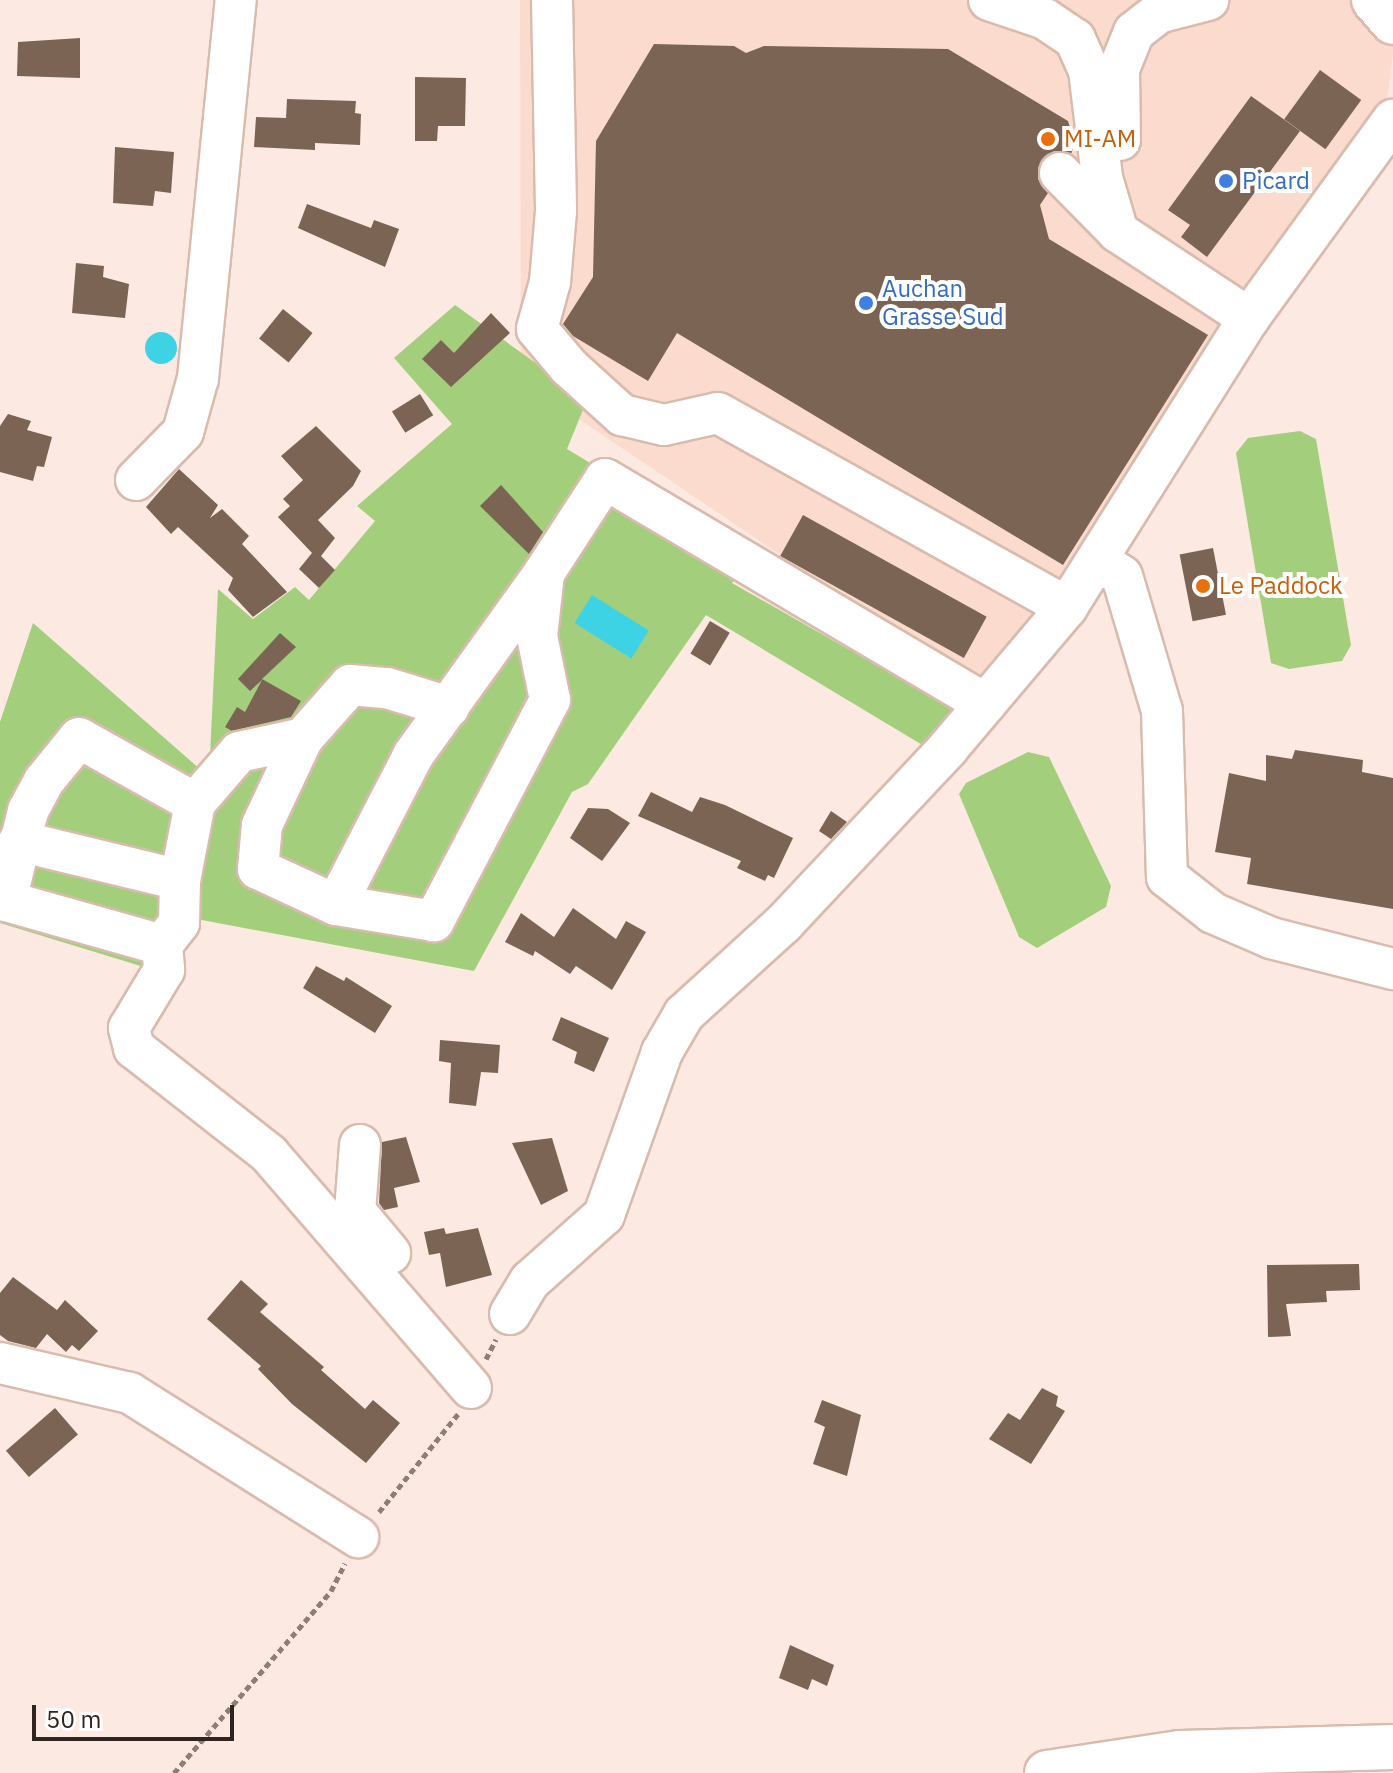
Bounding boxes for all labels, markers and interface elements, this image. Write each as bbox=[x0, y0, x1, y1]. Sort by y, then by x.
place label: MI-AM bbox=[1064, 125, 1136, 153]
marker: MI-AM bbox=[1039, 130, 1057, 148]
place label: Picard bbox=[1242, 167, 1310, 195]
marker: Picard bbox=[1217, 172, 1235, 190]
place label: Auchan Grasse Sud bbox=[882, 275, 1004, 331]
marker: Auchan Grasse Sud bbox=[857, 294, 875, 312]
place label: Le Paddock bbox=[1219, 572, 1343, 600]
marker: Le Paddock bbox=[1194, 577, 1212, 595]
scale bar bbox=[36, 1689, 238, 1739]
text: 50 m bbox=[46, 1703, 101, 1735]

